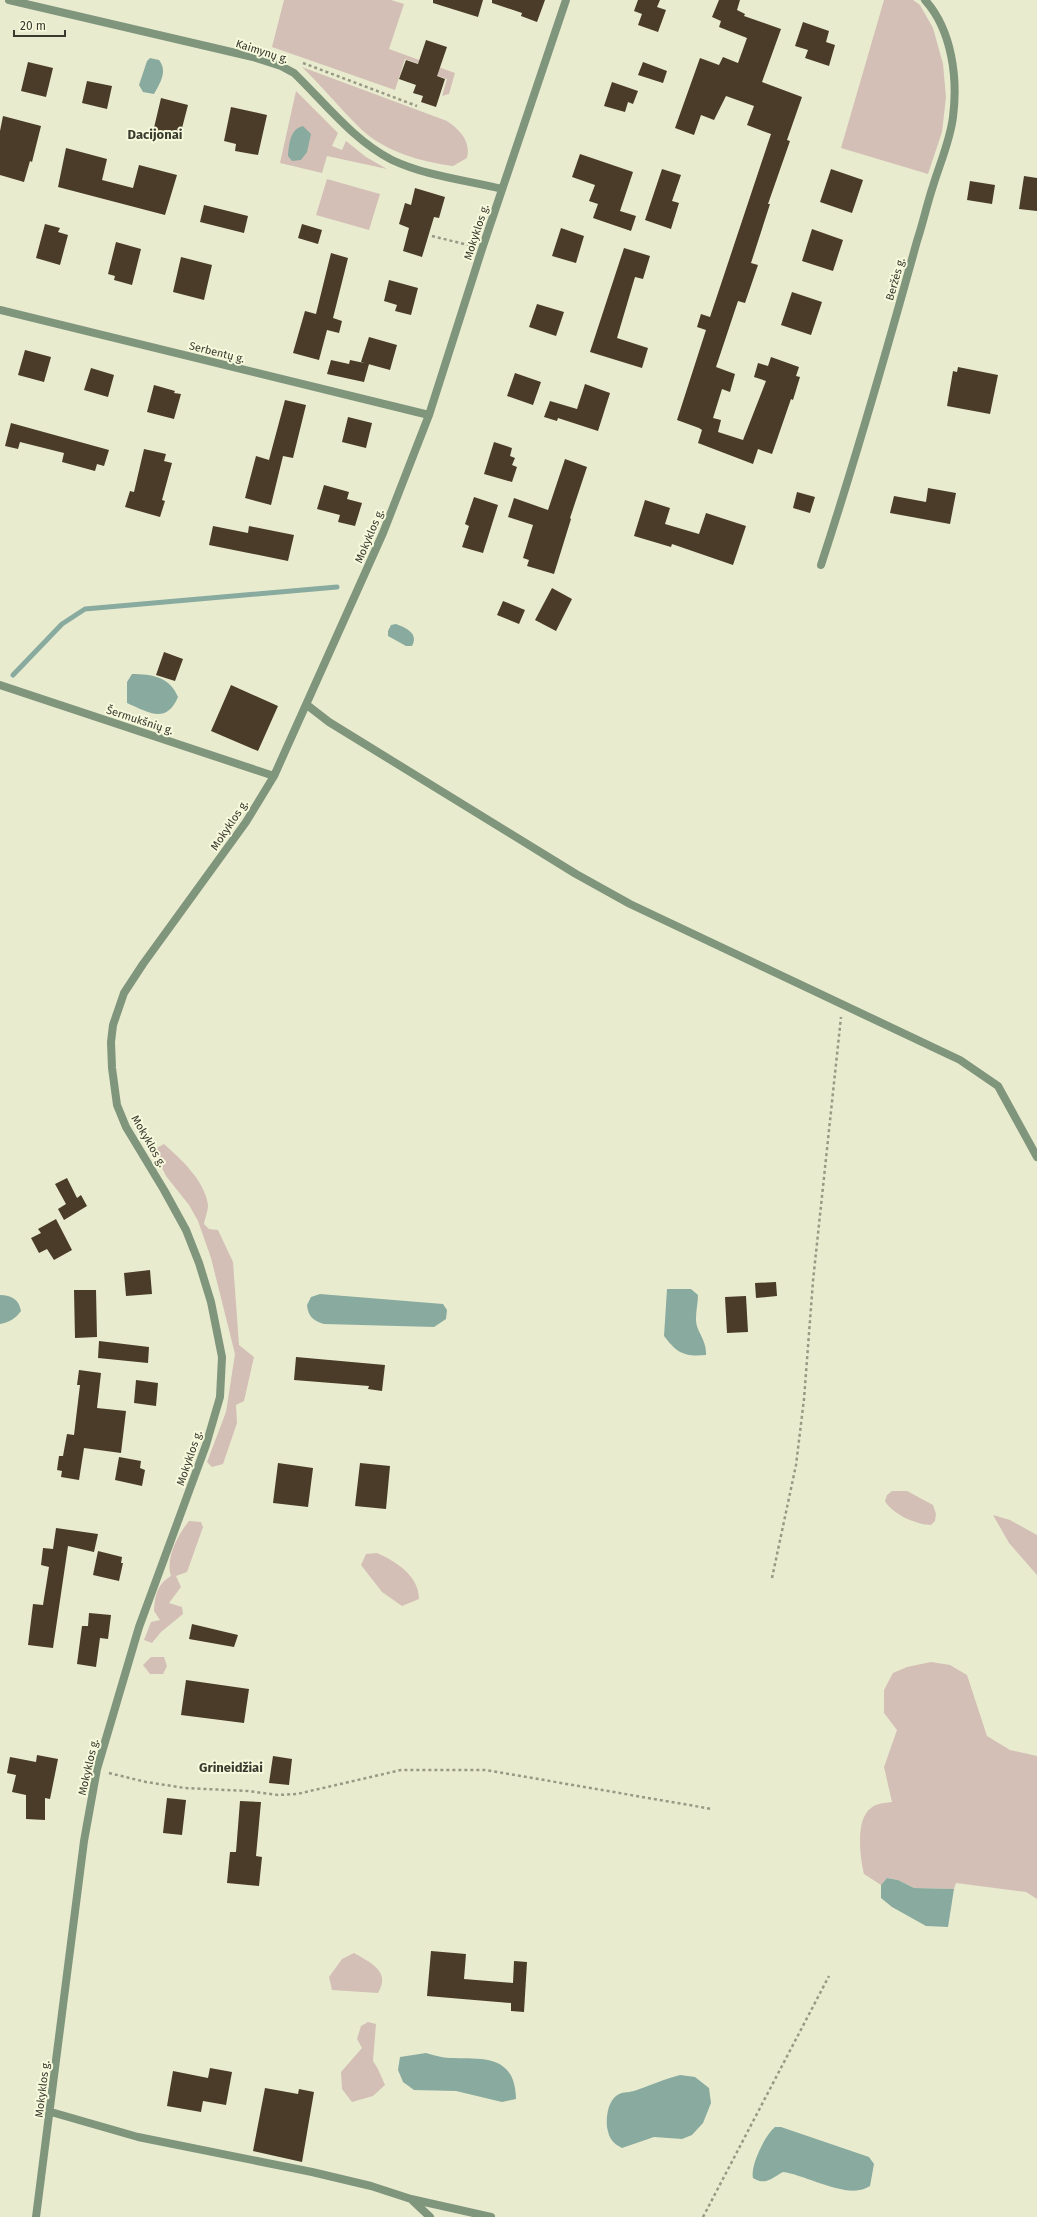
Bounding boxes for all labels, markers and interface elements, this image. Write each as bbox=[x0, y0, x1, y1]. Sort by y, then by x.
scale bar bbox=[14, 12, 65, 38]
text: 20 m bbox=[20, 19, 46, 33]
street label: Kaimynų g. bbox=[234, 37, 290, 66]
district label: Dacijonai bbox=[128, 127, 183, 142]
street label: Mokyklos g. bbox=[461, 202, 492, 262]
street label: Beržės g. bbox=[883, 256, 908, 302]
street label: Serbentų g. bbox=[188, 339, 246, 366]
street label: Mokyklos g. bbox=[352, 507, 387, 565]
street label: Šermukšnių g. bbox=[105, 703, 176, 738]
street label: Mokyklos g. bbox=[208, 797, 251, 853]
street label: Mokyklos g. bbox=[129, 1113, 169, 1170]
street label: Mokyklos g. bbox=[174, 1428, 205, 1488]
street label: Mokyklos g. bbox=[76, 1737, 101, 1797]
district label: Grineidžiai bbox=[199, 1760, 263, 1775]
street label: Mokyklos g. bbox=[33, 2059, 53, 2118]

